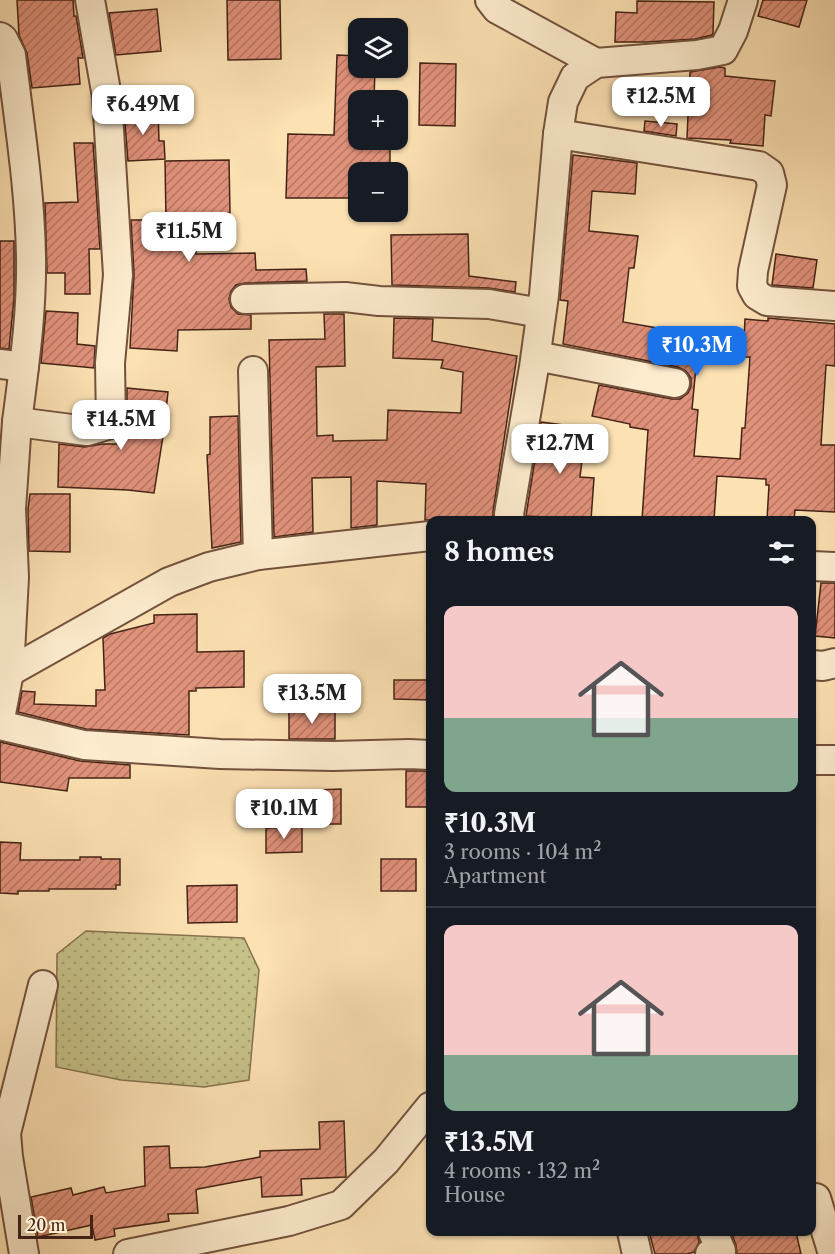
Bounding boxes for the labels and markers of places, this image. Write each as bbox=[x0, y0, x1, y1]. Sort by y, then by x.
pin: ₹12.5M bbox=[612, 77, 710, 128]
pin: ₹6.49M bbox=[94, 85, 192, 136]
pin: ₹11.5M bbox=[140, 212, 238, 263]
pin: ₹10.3M bbox=[648, 326, 746, 377]
pin: ₹14.5M bbox=[72, 400, 170, 451]
pin: ₹12.7M bbox=[511, 424, 609, 475]
pin: ₹13.5M bbox=[263, 674, 361, 725]
pin: ₹10.1M bbox=[235, 789, 333, 840]

